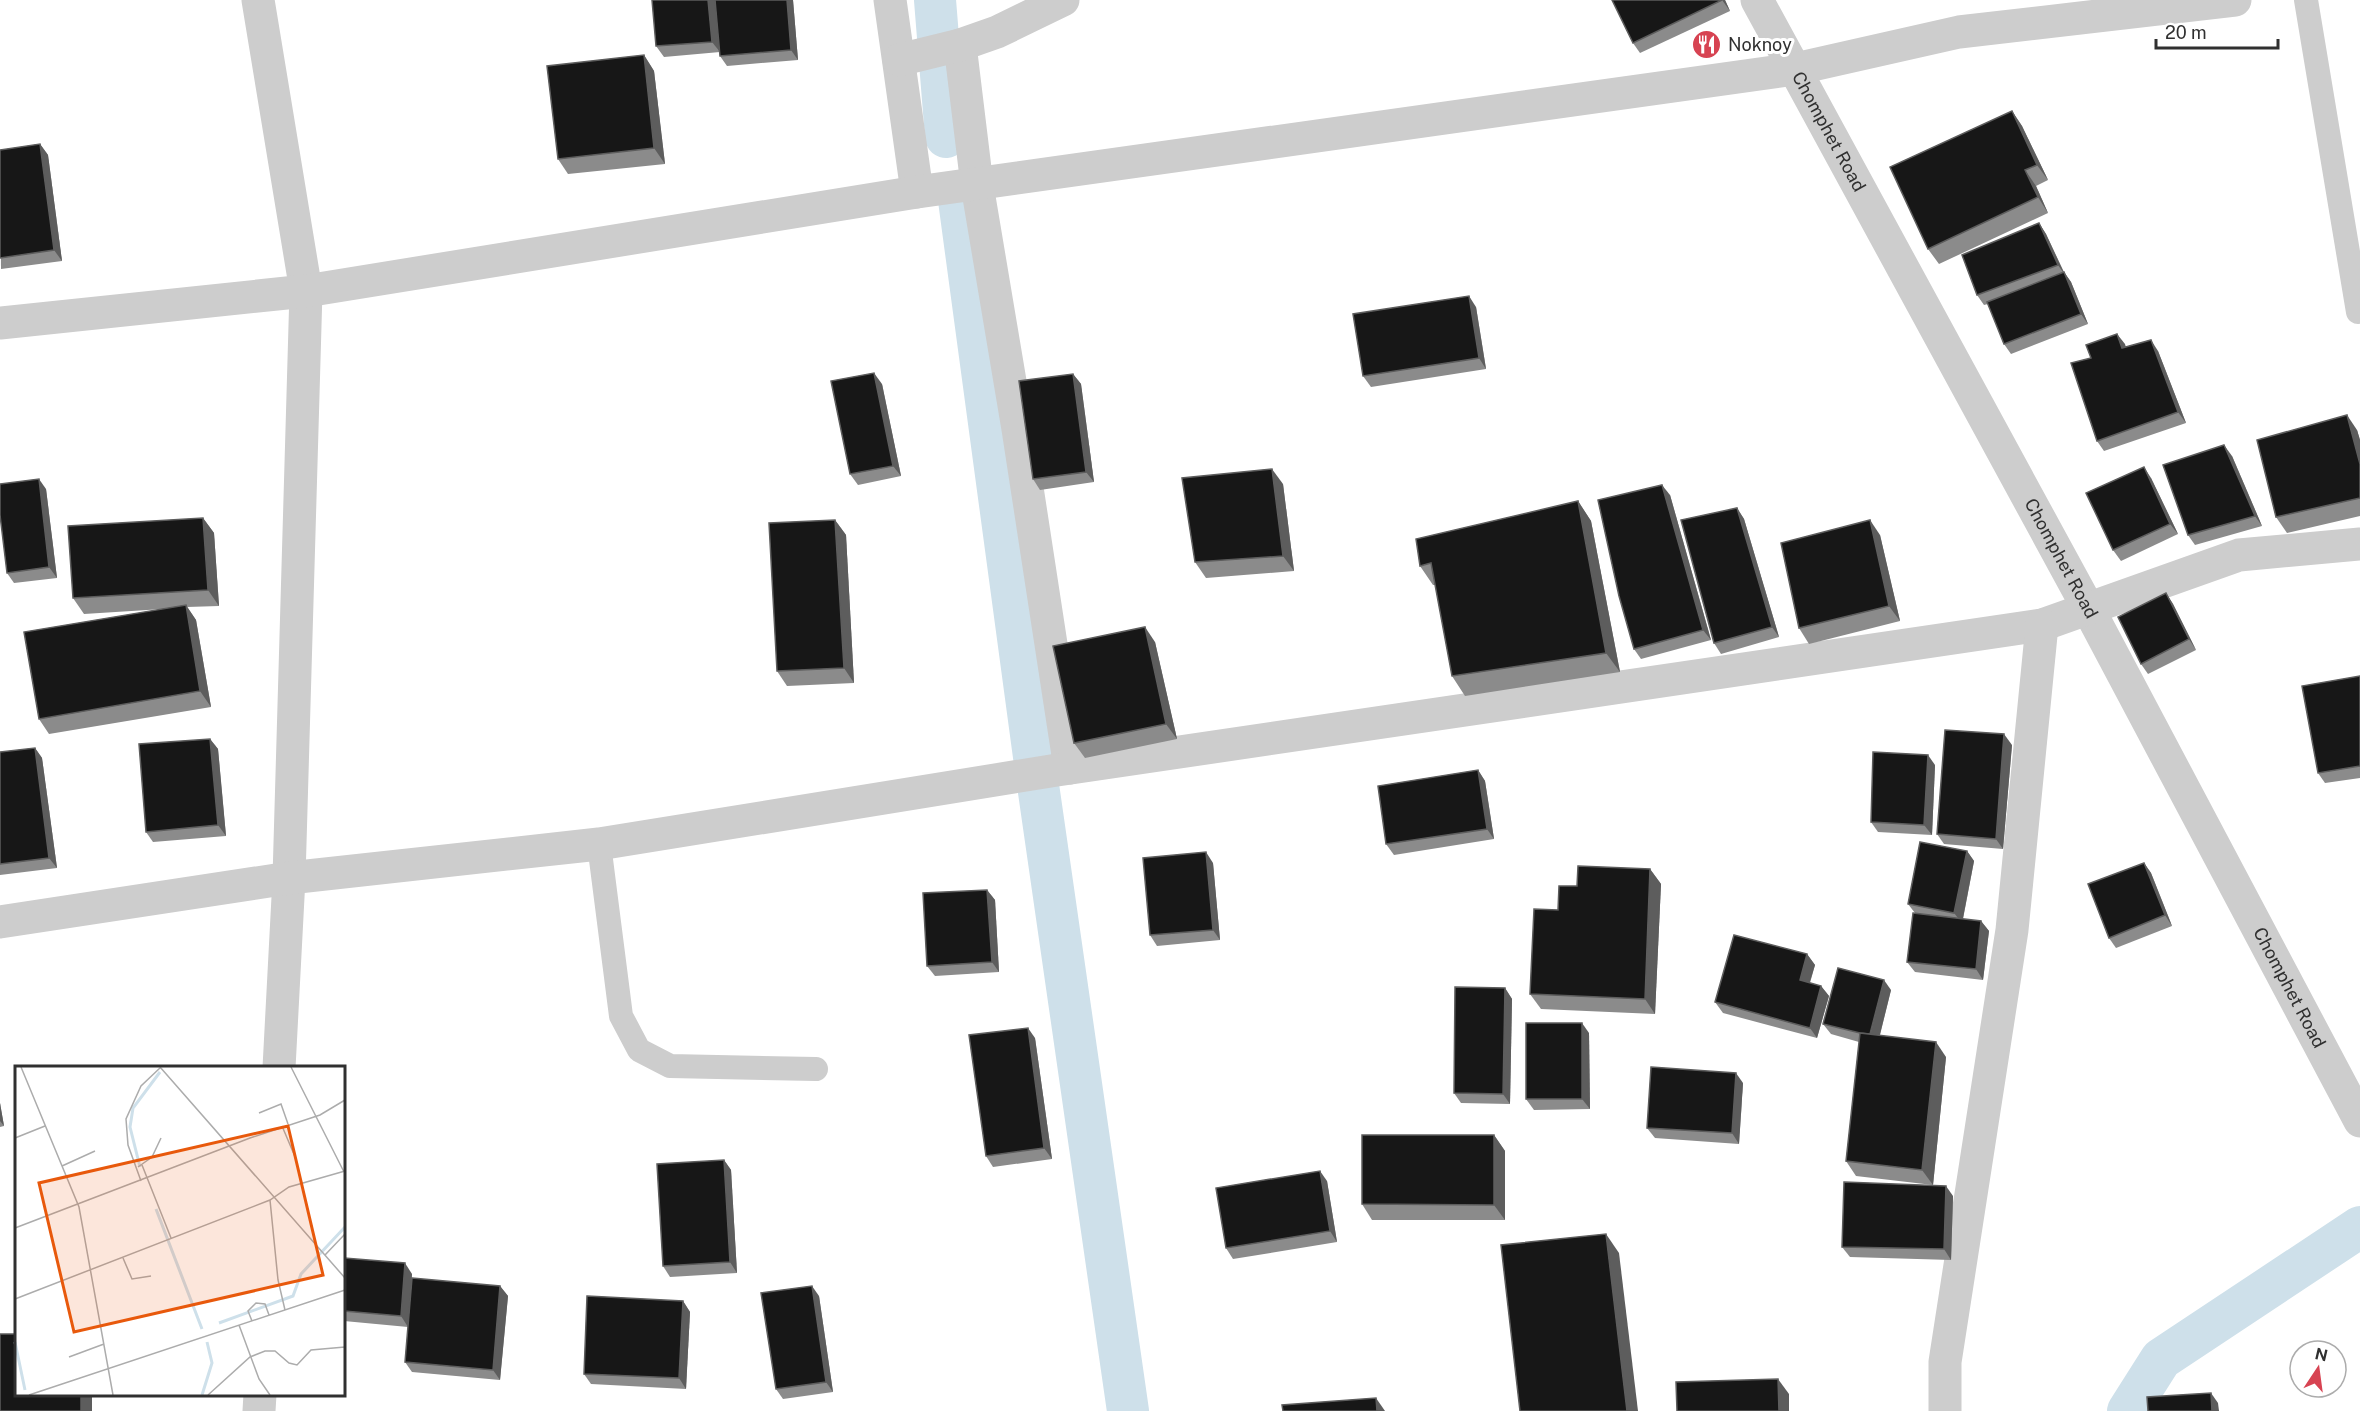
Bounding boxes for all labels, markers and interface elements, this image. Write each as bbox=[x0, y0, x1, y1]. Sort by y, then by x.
scale bar bbox=[2156, 12, 2278, 50]
text: 20 m bbox=[2165, 22, 2207, 43]
restaurant icon: Noknoy bbox=[1691, 29, 1723, 61]
place label: Noknoy bbox=[1728, 34, 1792, 55]
street label: Chomphet Road bbox=[1788, 68, 1870, 195]
street label: Chomphet Road bbox=[2020, 495, 2103, 622]
street label: Chomphet Road bbox=[2249, 924, 2330, 1051]
inset map bbox=[15, 1066, 345, 1396]
north arrow bbox=[2288, 1339, 2348, 1399]
text: N bbox=[2313, 1344, 2329, 1366]

